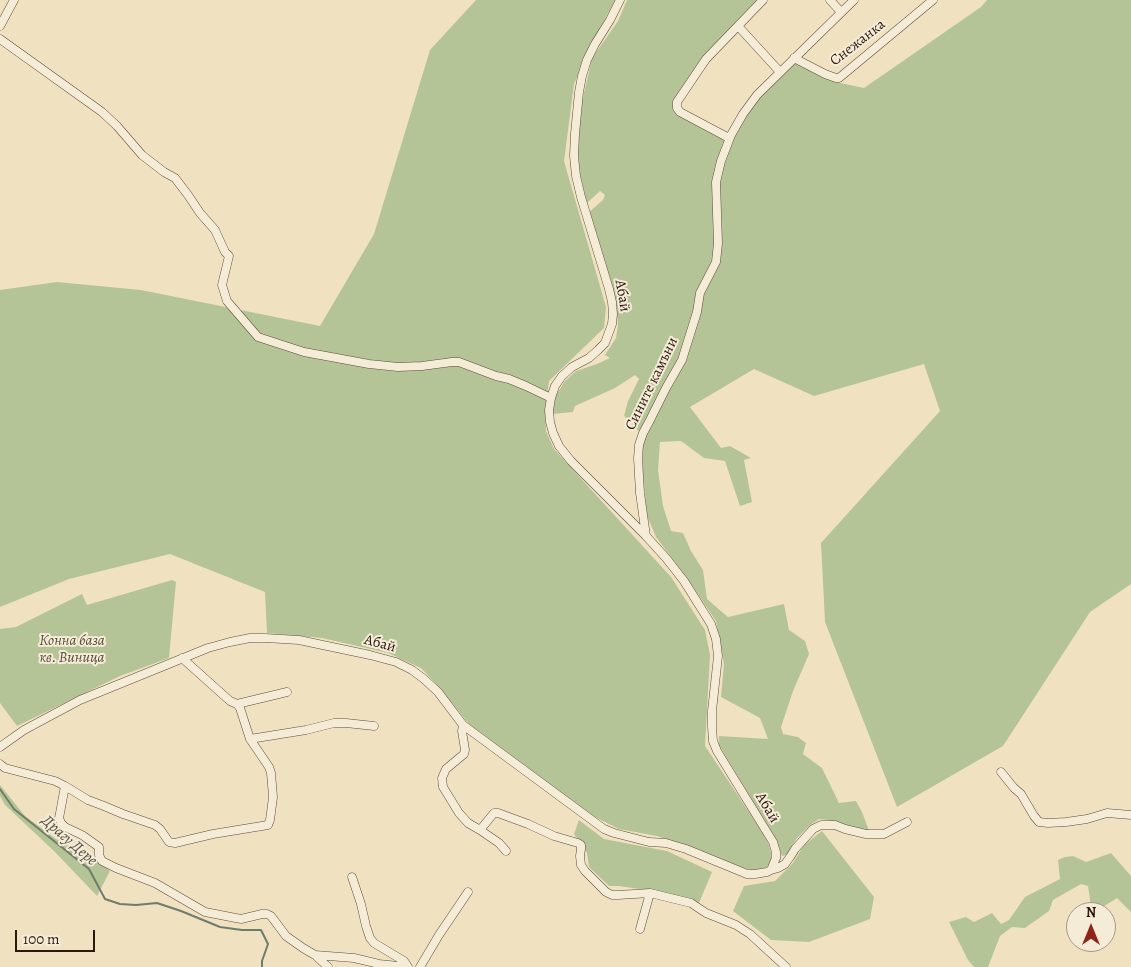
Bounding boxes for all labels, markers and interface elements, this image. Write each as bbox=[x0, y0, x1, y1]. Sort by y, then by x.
street label: Снежанка bbox=[827, 16, 889, 70]
street label: Абай bbox=[610, 279, 634, 313]
street label: Сините камъни bbox=[622, 335, 682, 433]
street label: Абай bbox=[362, 631, 398, 657]
park label: Конна база кв. Виница bbox=[39, 632, 105, 667]
street label: Абай bbox=[751, 790, 783, 826]
water label: Драгу Дере bbox=[37, 812, 101, 870]
north arrow bbox=[1066, 902, 1116, 952]
text: N bbox=[1086, 903, 1096, 922]
scale bar bbox=[18, 920, 98, 952]
text: 100 m bbox=[23, 929, 60, 949]

